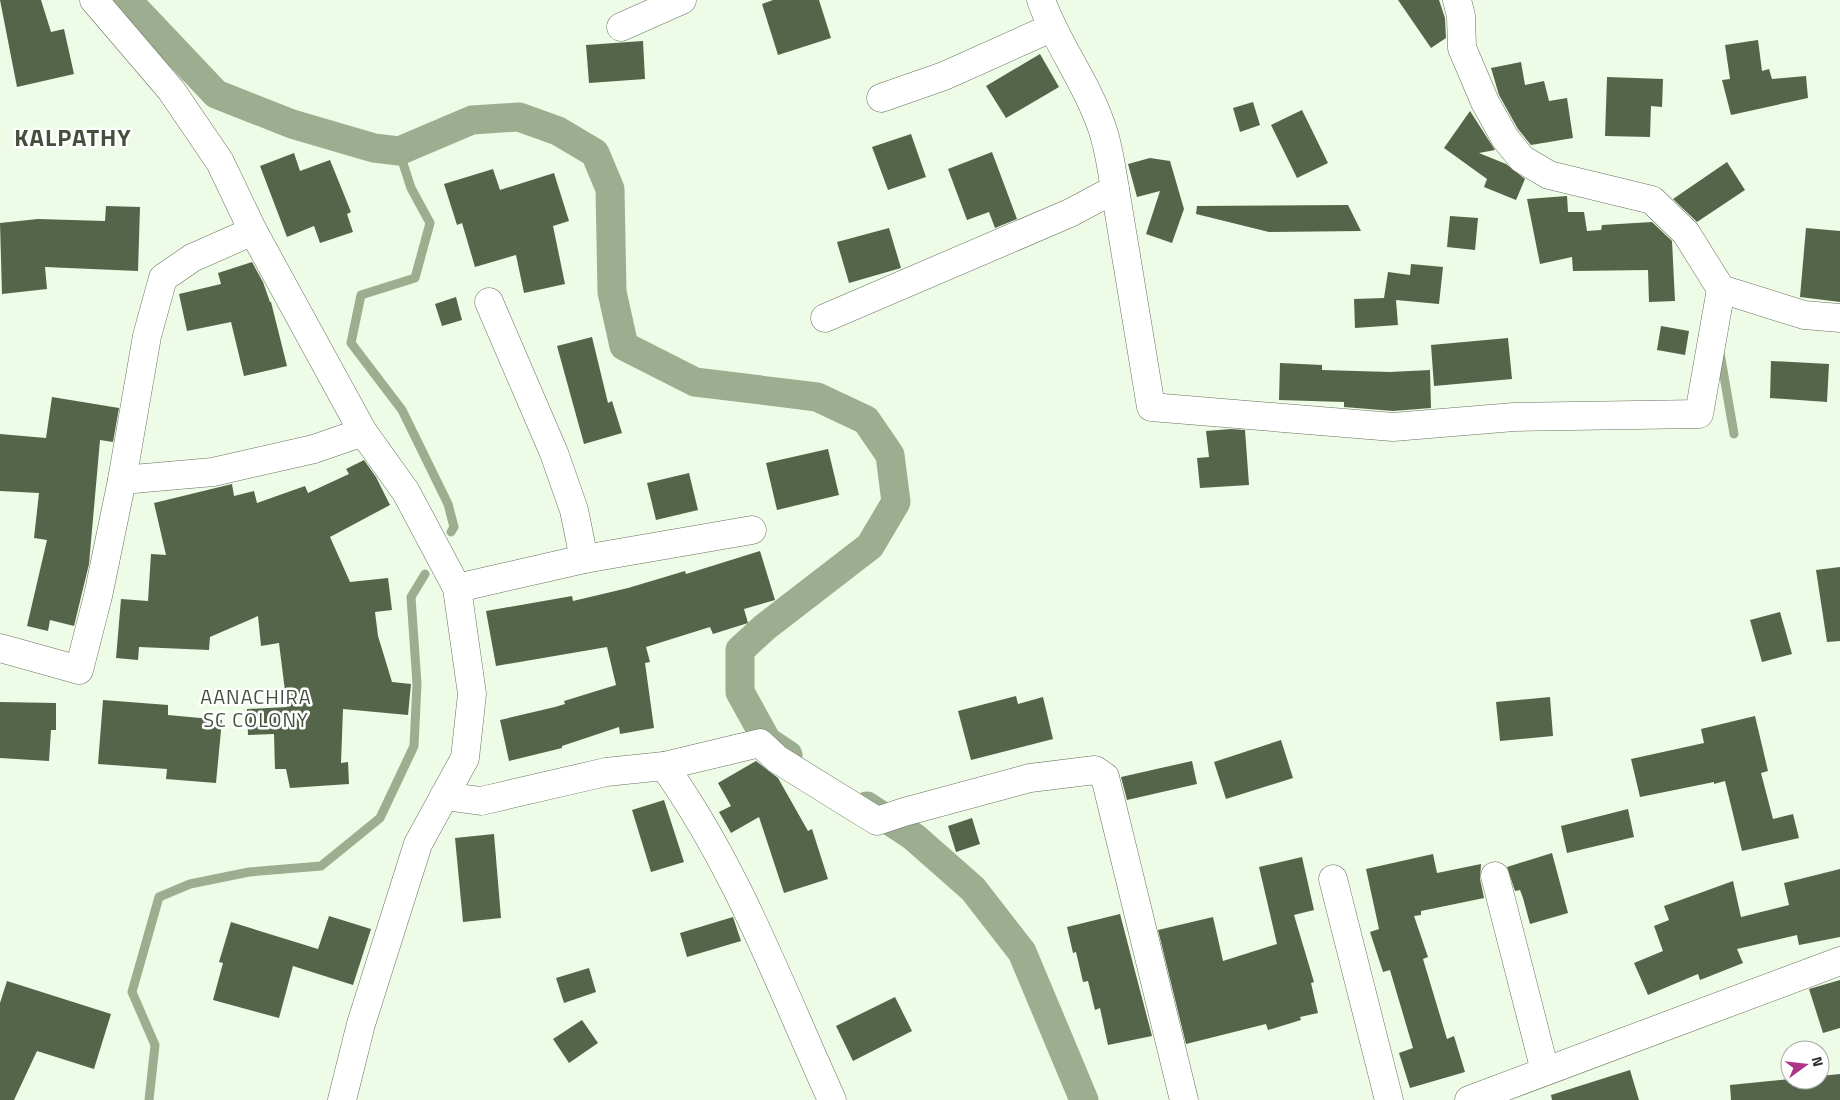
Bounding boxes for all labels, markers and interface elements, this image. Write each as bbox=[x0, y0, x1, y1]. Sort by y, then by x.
district label: KALPATHY bbox=[14, 119, 132, 155]
district label: AANACHIRA SC COLONY bbox=[200, 681, 312, 735]
north arrow bbox=[1780, 1040, 1830, 1090]
text: N bbox=[1807, 1054, 1829, 1069]

